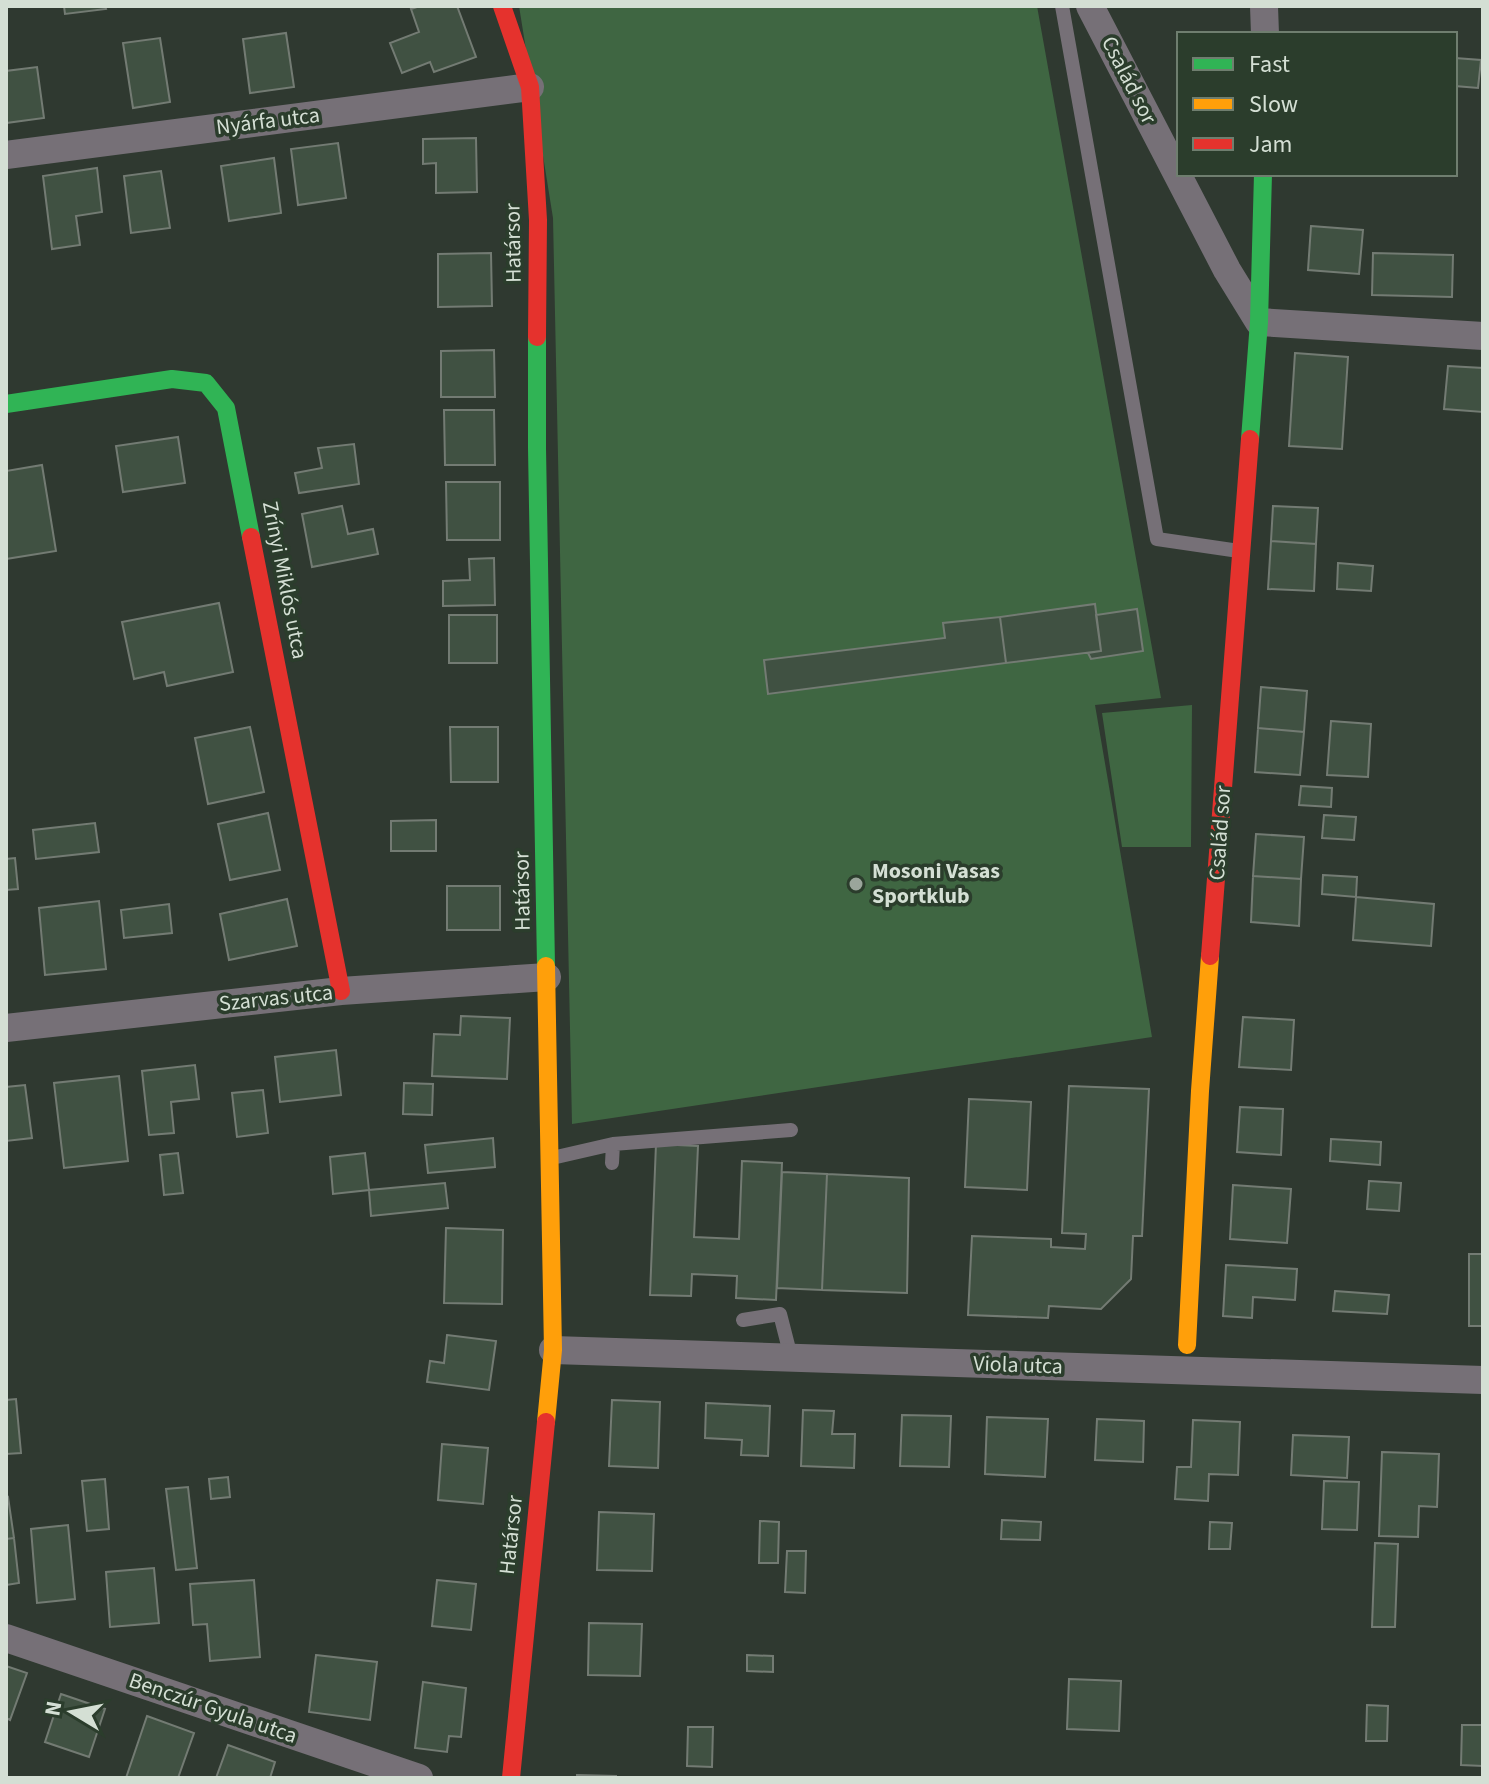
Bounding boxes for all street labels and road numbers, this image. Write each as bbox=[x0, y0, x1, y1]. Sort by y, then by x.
street label: Család sor bbox=[1093, 30, 1165, 130]
street label: Nyárfa utca bbox=[214, 99, 322, 143]
street label: Határsor bbox=[496, 203, 530, 283]
street label: Zrínyi Miklós utca bbox=[254, 498, 316, 662]
street label: Család sor bbox=[1201, 784, 1239, 881]
street label: Határsor bbox=[505, 851, 539, 931]
street label: Szarvas utca bbox=[217, 976, 335, 1020]
street label: Viola utca bbox=[973, 1347, 1063, 1383]
street label: Határsor bbox=[491, 1493, 531, 1576]
street label: Benczúr Gyula utca bbox=[125, 1664, 301, 1752]

